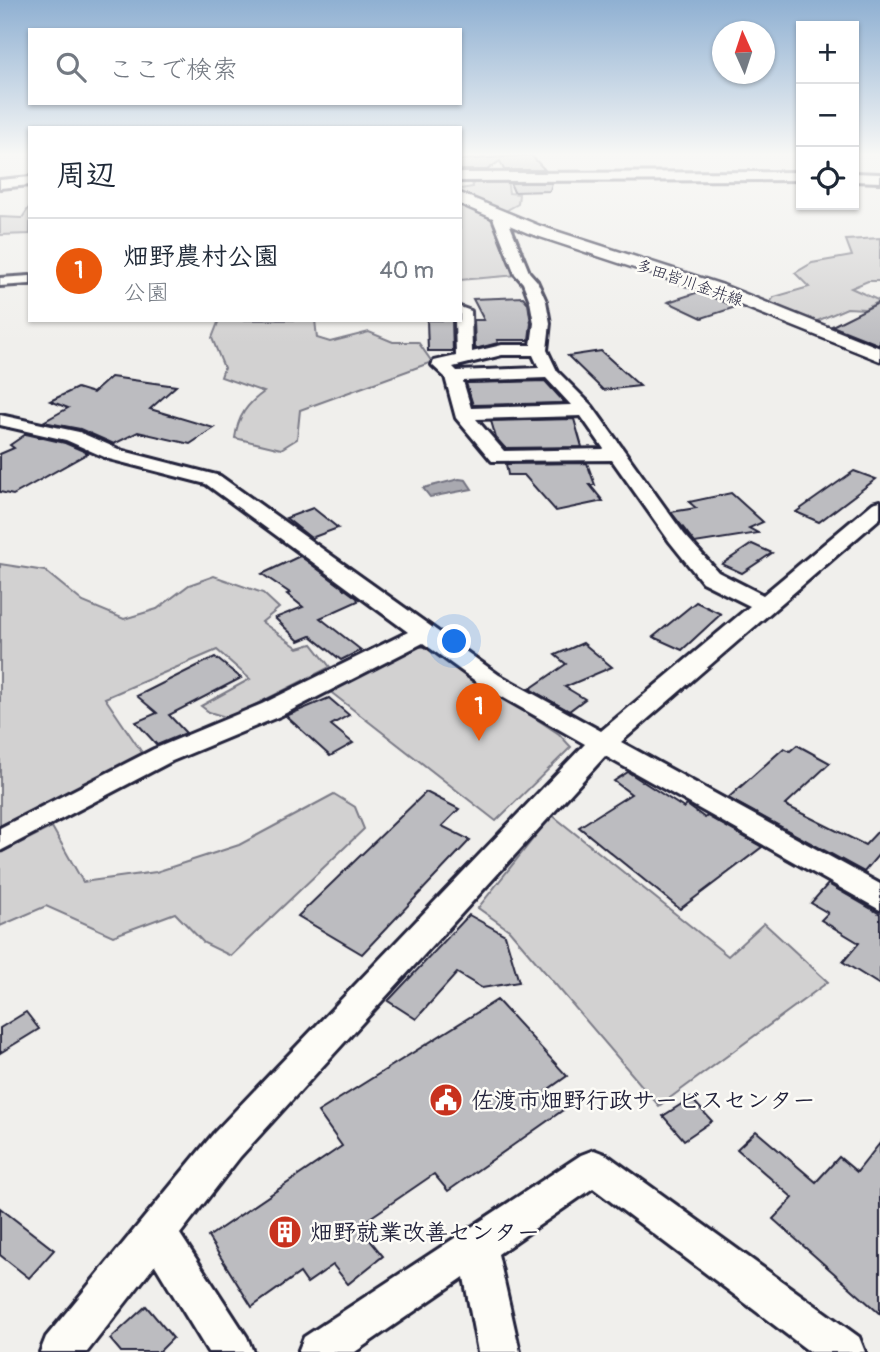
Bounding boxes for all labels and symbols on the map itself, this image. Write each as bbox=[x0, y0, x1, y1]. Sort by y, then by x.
north arrow bbox=[712, 21, 775, 84]
street label: 多田皆川金井線 bbox=[633, 255, 746, 311]
your location bbox=[437, 624, 471, 658]
pin: 1 bbox=[456, 683, 502, 741]
public building icon: 佐渡市畑野行政サービスセンター bbox=[427, 1081, 465, 1119]
place label: 佐渡市畑野行政サービスセンター bbox=[471, 1086, 816, 1115]
building icon: 畑野就業改善センター bbox=[266, 1213, 304, 1251]
place label: 畑野就業改善センター bbox=[310, 1218, 540, 1247]

